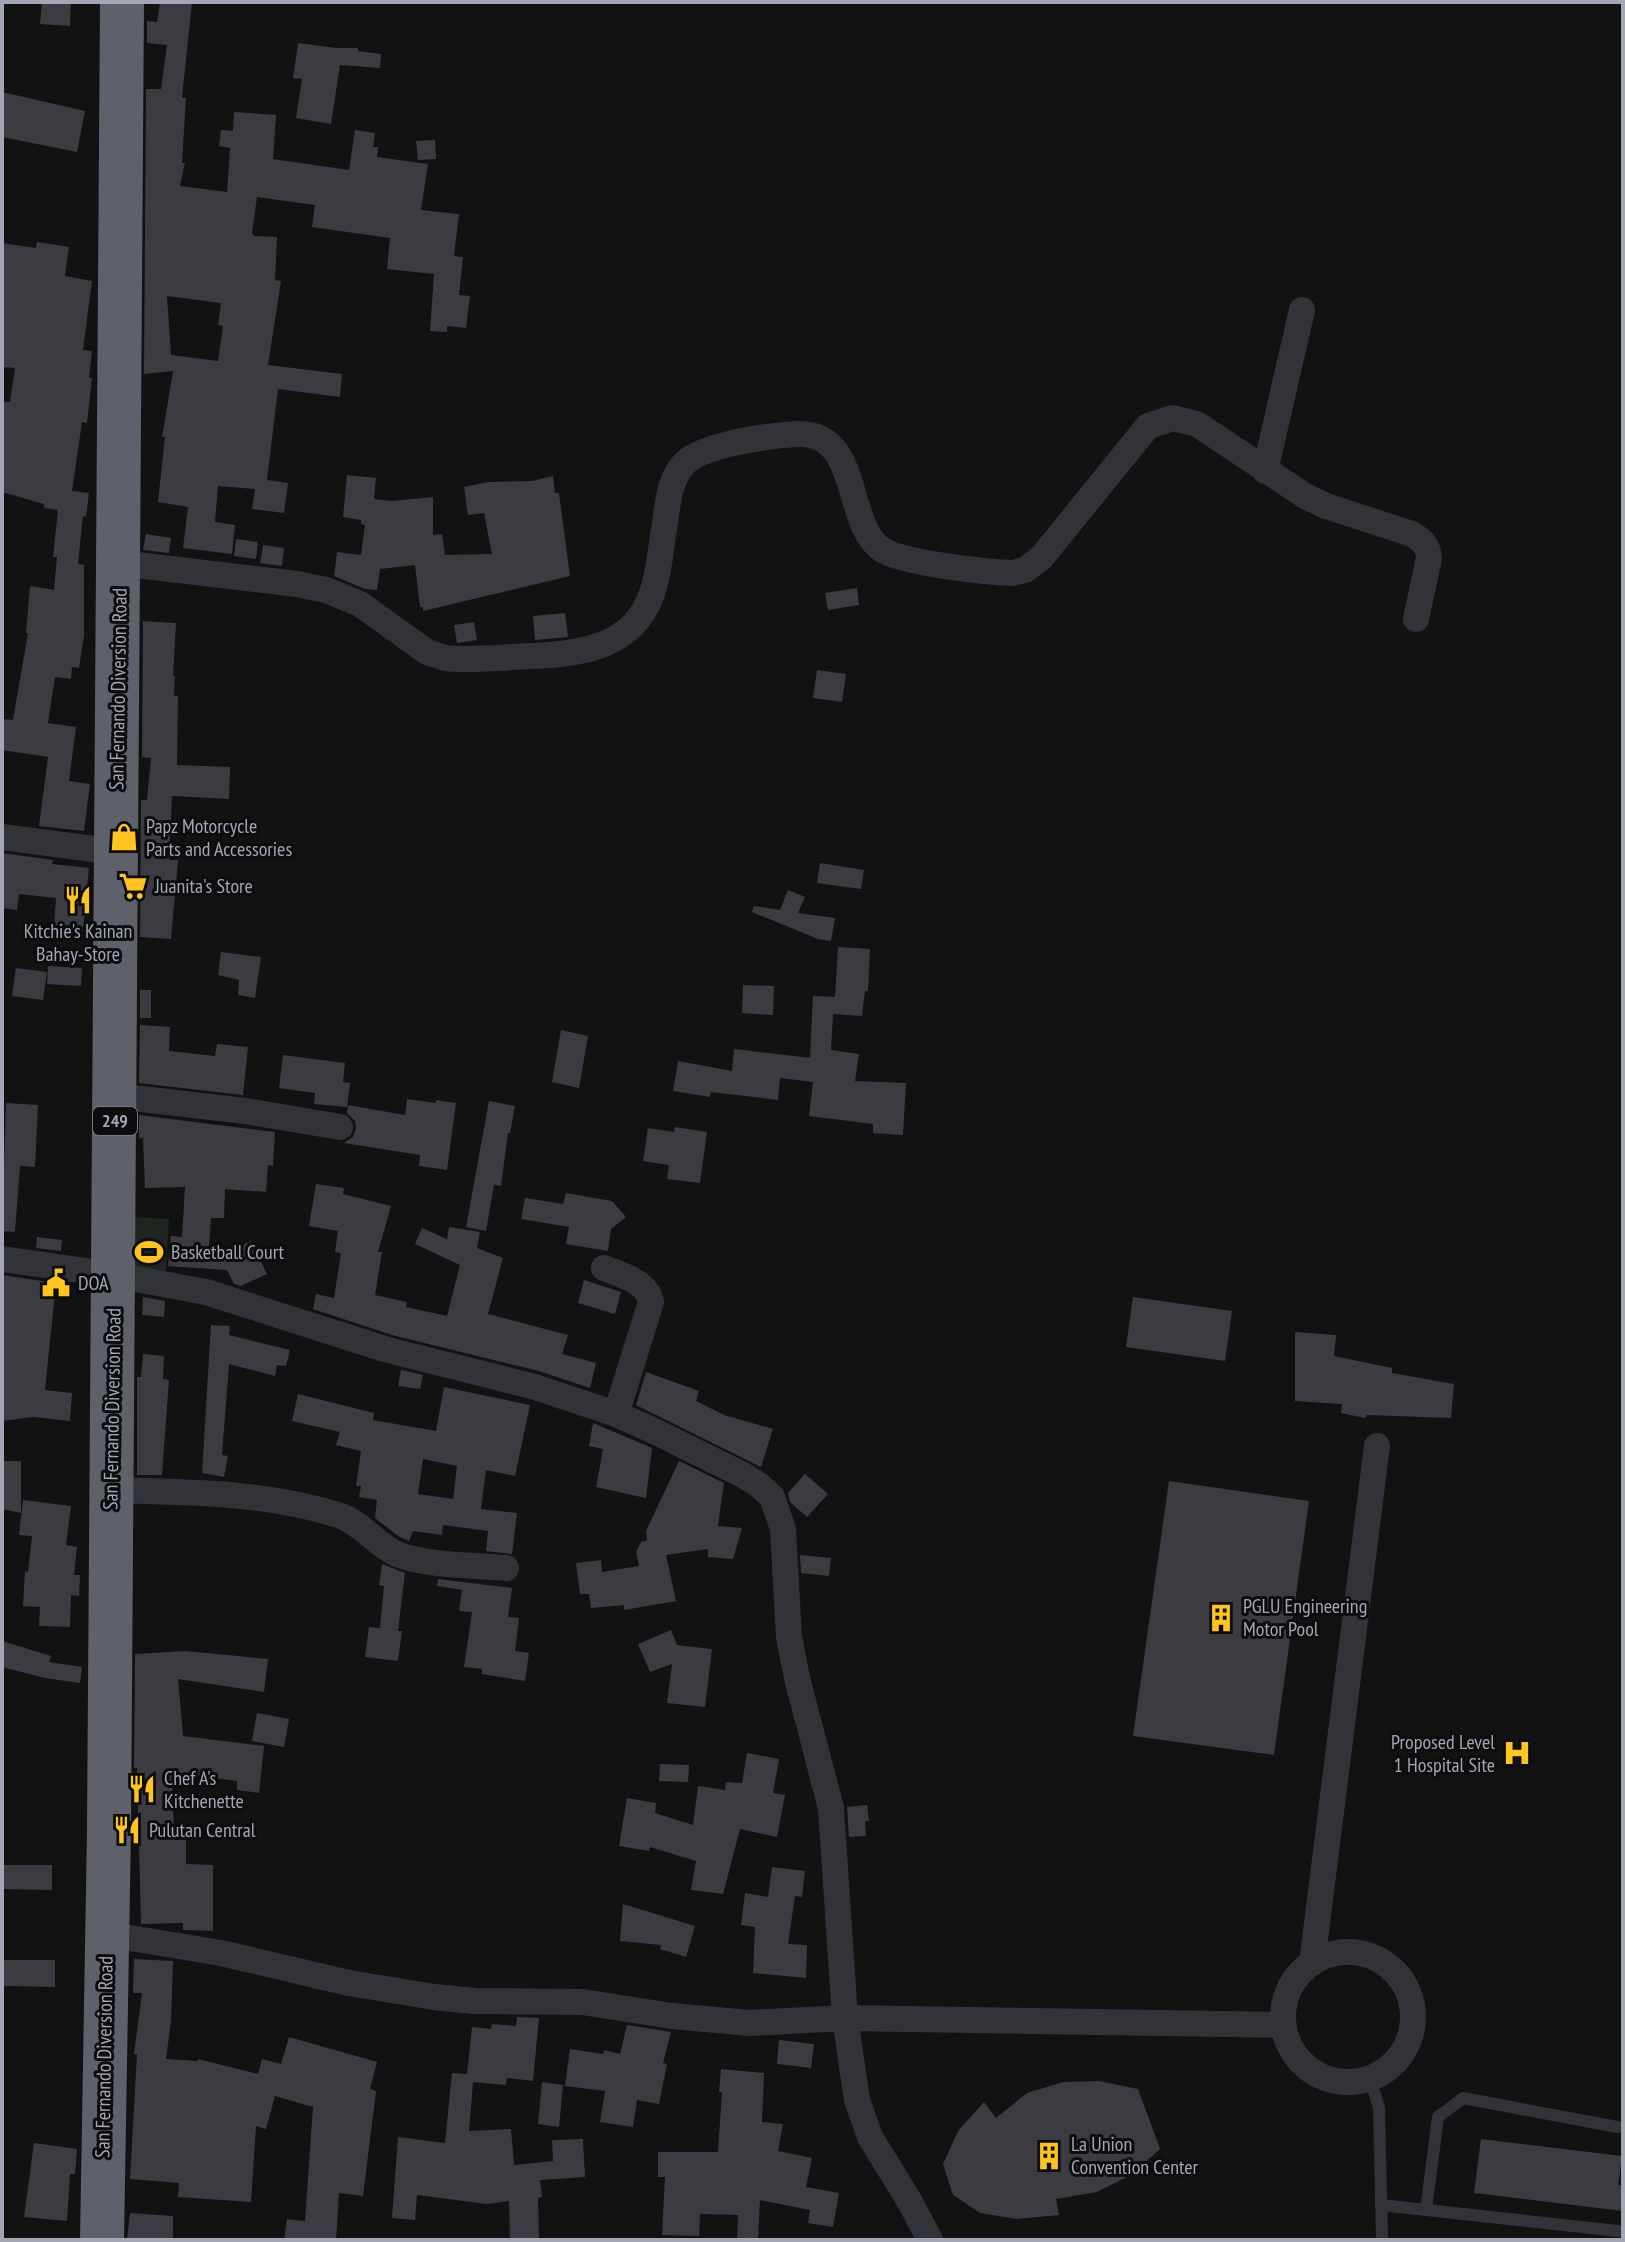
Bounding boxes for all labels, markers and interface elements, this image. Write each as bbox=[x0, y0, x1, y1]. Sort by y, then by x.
street label: San Fernando Diversion Road bbox=[103, 588, 133, 790]
place label: Papz Motorcycle Parts and Accessories bbox=[146, 813, 292, 862]
shop icon: Papz Motorcycle Parts and Accessories bbox=[109, 822, 139, 852]
supermarket icon: Juanita's Store bbox=[118, 871, 148, 901]
place label: Juanita's Store bbox=[154, 873, 253, 899]
restaurant icon: Kitchie's Kainan Bahay-Store bbox=[63, 885, 93, 915]
place label: Kitchie's Kainan Bahay-Store bbox=[24, 918, 132, 967]
road number: 249 bbox=[93, 1107, 137, 1135]
sports icon: Basketball Court bbox=[134, 1237, 164, 1267]
place label: Basketball Court bbox=[171, 1239, 285, 1265]
public building icon: DOA bbox=[41, 1268, 71, 1298]
place label: DOA bbox=[78, 1270, 109, 1296]
street label: San Fernando Diversion Road bbox=[97, 1308, 127, 1510]
place label: PGLU Engineering Motor Pool bbox=[1243, 1593, 1367, 1642]
building icon: PGLU Engineering Motor Pool bbox=[1206, 1603, 1236, 1633]
place label: Proposed Level 1 Hospital Site bbox=[1391, 1729, 1495, 1778]
hospital icon: Proposed Level 1 Hospital Site bbox=[1502, 1738, 1532, 1768]
place label: Chef A's Kitchenette bbox=[164, 1765, 244, 1814]
restaurant icon: Chef A's Kitchenette bbox=[127, 1774, 157, 1804]
restaurant icon: Pulutan Central bbox=[112, 1815, 142, 1845]
place label: Pulutan Central bbox=[149, 1817, 256, 1843]
street label: San Fernando Diversion Road bbox=[89, 1956, 119, 2158]
place label: La Union Convention Center bbox=[1071, 2131, 1199, 2180]
building icon: La Union Convention Center bbox=[1034, 2141, 1064, 2171]

